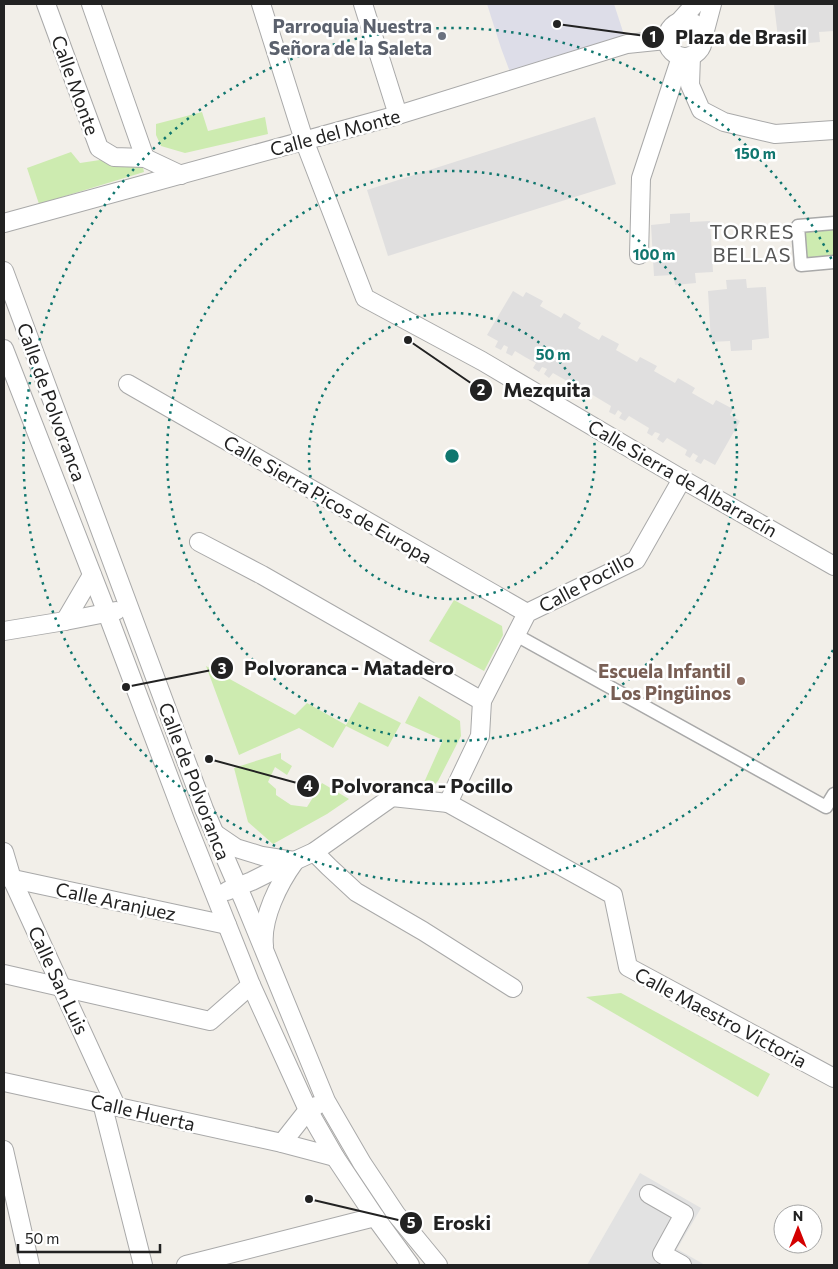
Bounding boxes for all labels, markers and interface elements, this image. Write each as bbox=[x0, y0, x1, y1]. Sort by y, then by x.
place label: Parroquia Nuestra Señora de la Saleta bbox=[269, 14, 432, 59]
callout: Plaza de Brasil bbox=[640, 19, 817, 54]
text: Plaza de Brasil bbox=[675, 24, 807, 48]
text: 1 bbox=[650, 27, 656, 45]
marker: Parroquia Nuestra Señora de la Saleta bbox=[436, 30, 448, 42]
street label: Calle Monte bbox=[47, 32, 105, 138]
street label: Calle del Monte bbox=[267, 104, 403, 160]
text: 150 m bbox=[734, 144, 776, 162]
district label: TORRES BELLAS bbox=[710, 219, 794, 266]
text: 100 m bbox=[633, 245, 675, 263]
street label: Calle de Polvoranca bbox=[13, 320, 91, 484]
text: 50 m bbox=[536, 345, 570, 363]
callout: Mezquita bbox=[468, 372, 601, 407]
text: Mezquita bbox=[503, 377, 591, 401]
text: 2 bbox=[477, 380, 485, 398]
street label: Calle Sierra de Albarracín bbox=[584, 414, 782, 542]
street label: Calle Sierra Picos de Europa bbox=[220, 430, 436, 568]
centre of rings bbox=[443, 447, 461, 465]
street label: Calle Pocillo bbox=[534, 547, 638, 617]
callout: Polvoranca - Matadero bbox=[209, 651, 464, 686]
text: Polvoranca - Matadero bbox=[244, 655, 454, 679]
text: 3 bbox=[218, 659, 227, 677]
place label: Escuela Infantil Los Pingüinos bbox=[598, 659, 731, 704]
marker: Escuela Infantil Los Pingüinos bbox=[735, 675, 747, 687]
street label: Calle de Polvoranca bbox=[154, 699, 236, 863]
callout: Polvoranca - Pocillo bbox=[296, 769, 523, 804]
text: Polvoranca - Pocillo bbox=[331, 773, 513, 797]
text: 4 bbox=[303, 776, 313, 794]
street label: Calle Aranjuez bbox=[54, 877, 178, 925]
street label: Calle San Luis bbox=[24, 922, 94, 1038]
street label: Calle Maestro Victoria bbox=[631, 962, 811, 1072]
street label: Calle Huerta bbox=[89, 1089, 197, 1135]
north arrow bbox=[773, 1204, 823, 1254]
callout: Eroski bbox=[398, 1205, 501, 1240]
text: N bbox=[793, 1207, 803, 1224]
text: Eroski bbox=[433, 1210, 491, 1234]
text: 5 bbox=[407, 1213, 416, 1231]
scale bar bbox=[18, 1222, 160, 1254]
text: 50 m bbox=[25, 1229, 59, 1247]

